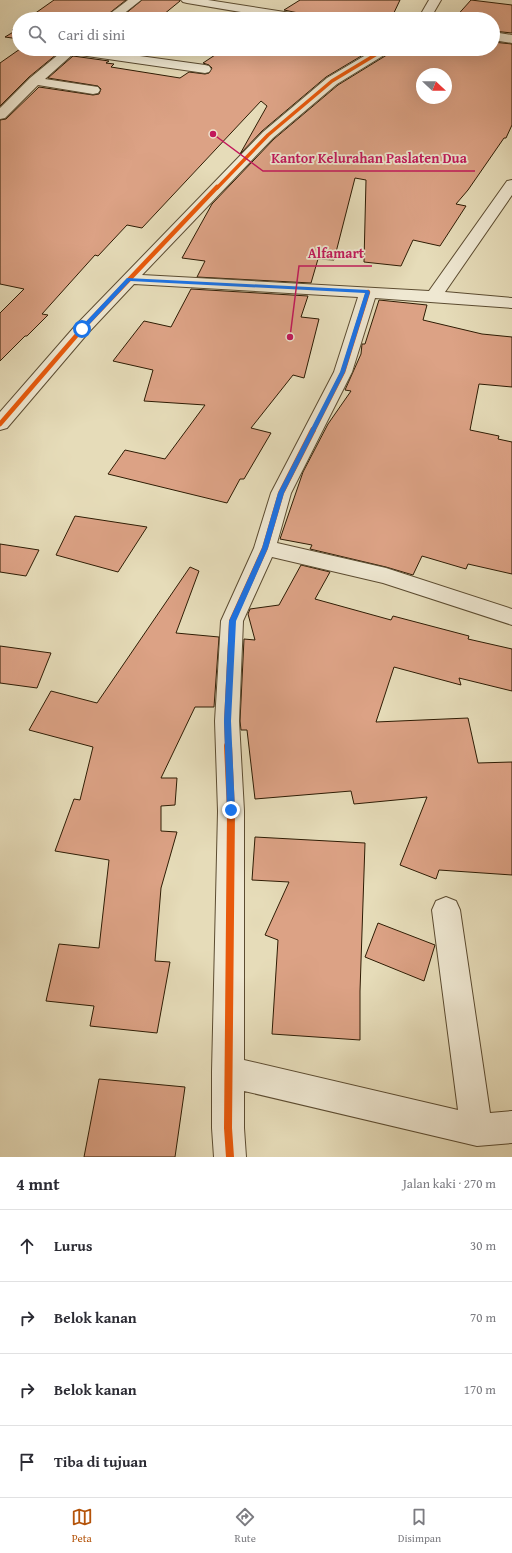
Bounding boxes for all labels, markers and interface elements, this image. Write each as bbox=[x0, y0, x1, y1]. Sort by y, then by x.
search box bbox=[12, 12, 500, 56]
icon: search bbox=[26, 23, 48, 45]
text: Cari di sini bbox=[58, 24, 125, 45]
north arrow bbox=[416, 68, 452, 104]
callout: Kantor Kelurahan Paslaten Dua bbox=[263, 145, 475, 171]
text: Kantor Kelurahan Paslaten Dua bbox=[271, 148, 468, 168]
callout: Alfamart bbox=[299, 240, 372, 266]
text: Alfamart bbox=[308, 243, 365, 263]
route start bbox=[73, 320, 91, 338]
route end bbox=[222, 801, 240, 819]
text: 4 mnt bbox=[16, 1171, 60, 1196]
text: Jalan kaki · 270 m bbox=[403, 1174, 496, 1193]
icon: ahead bbox=[16, 1235, 38, 1257]
text: Lurus bbox=[54, 1235, 92, 1256]
text: 30 m bbox=[470, 1236, 496, 1255]
icon: right bbox=[16, 1307, 38, 1329]
text: Belok kanan bbox=[54, 1307, 137, 1328]
text: 70 m bbox=[470, 1308, 496, 1327]
icon: right bbox=[16, 1379, 38, 1401]
text: Belok kanan bbox=[54, 1379, 137, 1400]
text: 170 m bbox=[464, 1380, 496, 1399]
icon: arrive bbox=[16, 1451, 38, 1473]
text: Tiba di tujuan bbox=[54, 1451, 147, 1472]
tab: Peta bbox=[71, 1506, 93, 1546]
tab: Rute bbox=[234, 1506, 256, 1546]
tab: Disimpan bbox=[398, 1506, 441, 1546]

